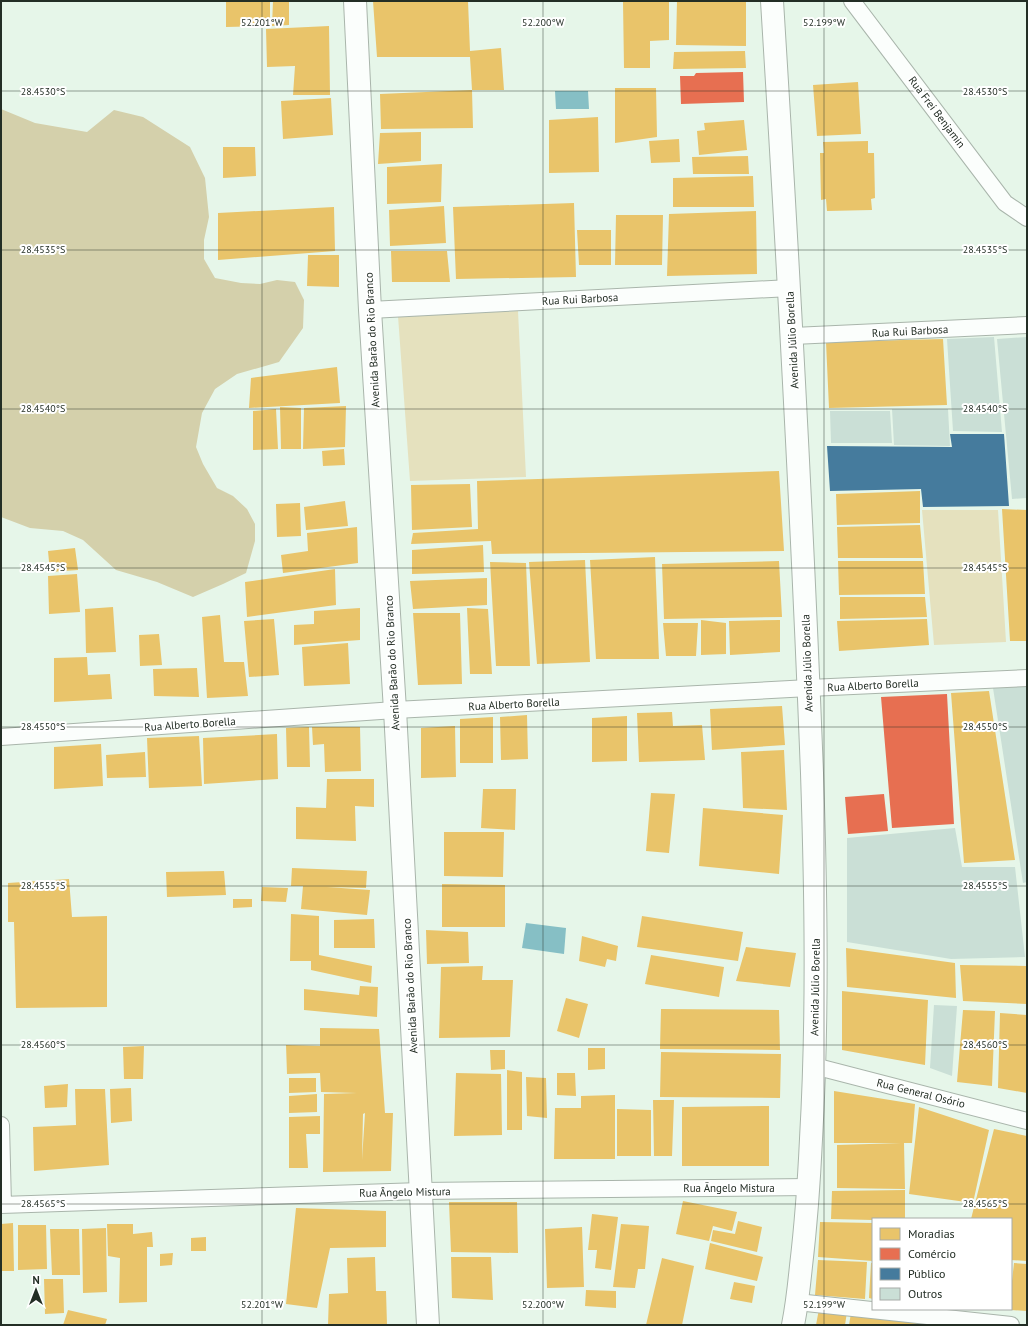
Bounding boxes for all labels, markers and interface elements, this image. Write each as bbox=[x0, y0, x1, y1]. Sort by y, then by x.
text: 52.201°W bbox=[241, 16, 284, 29]
text: 52.200°W bbox=[522, 16, 565, 29]
text: 52.199°W bbox=[803, 16, 846, 29]
street label: Rua Frei Benjamin bbox=[906, 73, 968, 151]
text: 28.4530°S bbox=[21, 85, 65, 98]
text: 28.4530°S bbox=[963, 85, 1007, 98]
text: 28.4535°S bbox=[21, 243, 65, 256]
text: 28.4535°S bbox=[963, 243, 1007, 256]
street label: Avenida Barão do Rio Branco bbox=[361, 272, 383, 408]
street label: Rua Rui Barbosa bbox=[541, 290, 619, 308]
street label: Avenida Júlio Borella bbox=[782, 291, 802, 389]
street label: Rua Rui Barbosa bbox=[871, 322, 949, 340]
text: 28.4540°S bbox=[21, 402, 65, 415]
text: 28.4540°S bbox=[963, 402, 1007, 415]
text: 28.4545°S bbox=[21, 561, 65, 574]
text: 28.4545°S bbox=[963, 561, 1007, 574]
street label: Avenida Barão do Rio Branco bbox=[381, 595, 403, 731]
street label: Avenida Júlio Borella bbox=[798, 614, 816, 712]
street label: Rua Alberto Borella bbox=[827, 676, 919, 694]
street label: Rua Alberto Borella bbox=[468, 695, 560, 713]
street label: Rua Alberto Borella bbox=[144, 714, 236, 734]
text: 28.4550°S bbox=[21, 720, 65, 733]
text: 28.4550°S bbox=[963, 720, 1007, 733]
text: 28.4555°S bbox=[21, 879, 65, 892]
text: 28.4555°S bbox=[963, 879, 1007, 892]
street label: Avenida Barão do Rio Branco bbox=[399, 918, 421, 1054]
street label: Avenida Júlio Borella bbox=[807, 938, 823, 1036]
text: 28.4560°S bbox=[21, 1038, 65, 1051]
text: 28.4560°S bbox=[963, 1038, 1007, 1051]
street label: Rua General Osório bbox=[875, 1075, 967, 1111]
street label: Rua Ângelo Mistura bbox=[683, 1181, 775, 1195]
street label: Rua Ângelo Mistura bbox=[359, 1184, 451, 1200]
text: 28.4565°S bbox=[21, 1197, 65, 1210]
text: 28.4565°S bbox=[963, 1197, 1007, 1210]
legend bbox=[872, 1218, 1012, 1310]
text: Moradias bbox=[908, 1226, 955, 1241]
text: Comércio bbox=[908, 1246, 956, 1261]
text: Público bbox=[908, 1266, 946, 1281]
north arrow bbox=[16, 1270, 56, 1310]
text: N bbox=[32, 1273, 40, 1287]
text: Outros bbox=[908, 1286, 942, 1301]
text: 52.201°W bbox=[241, 1298, 284, 1311]
text: 52.200°W bbox=[522, 1298, 565, 1311]
text: 52.199°W bbox=[803, 1298, 846, 1311]

